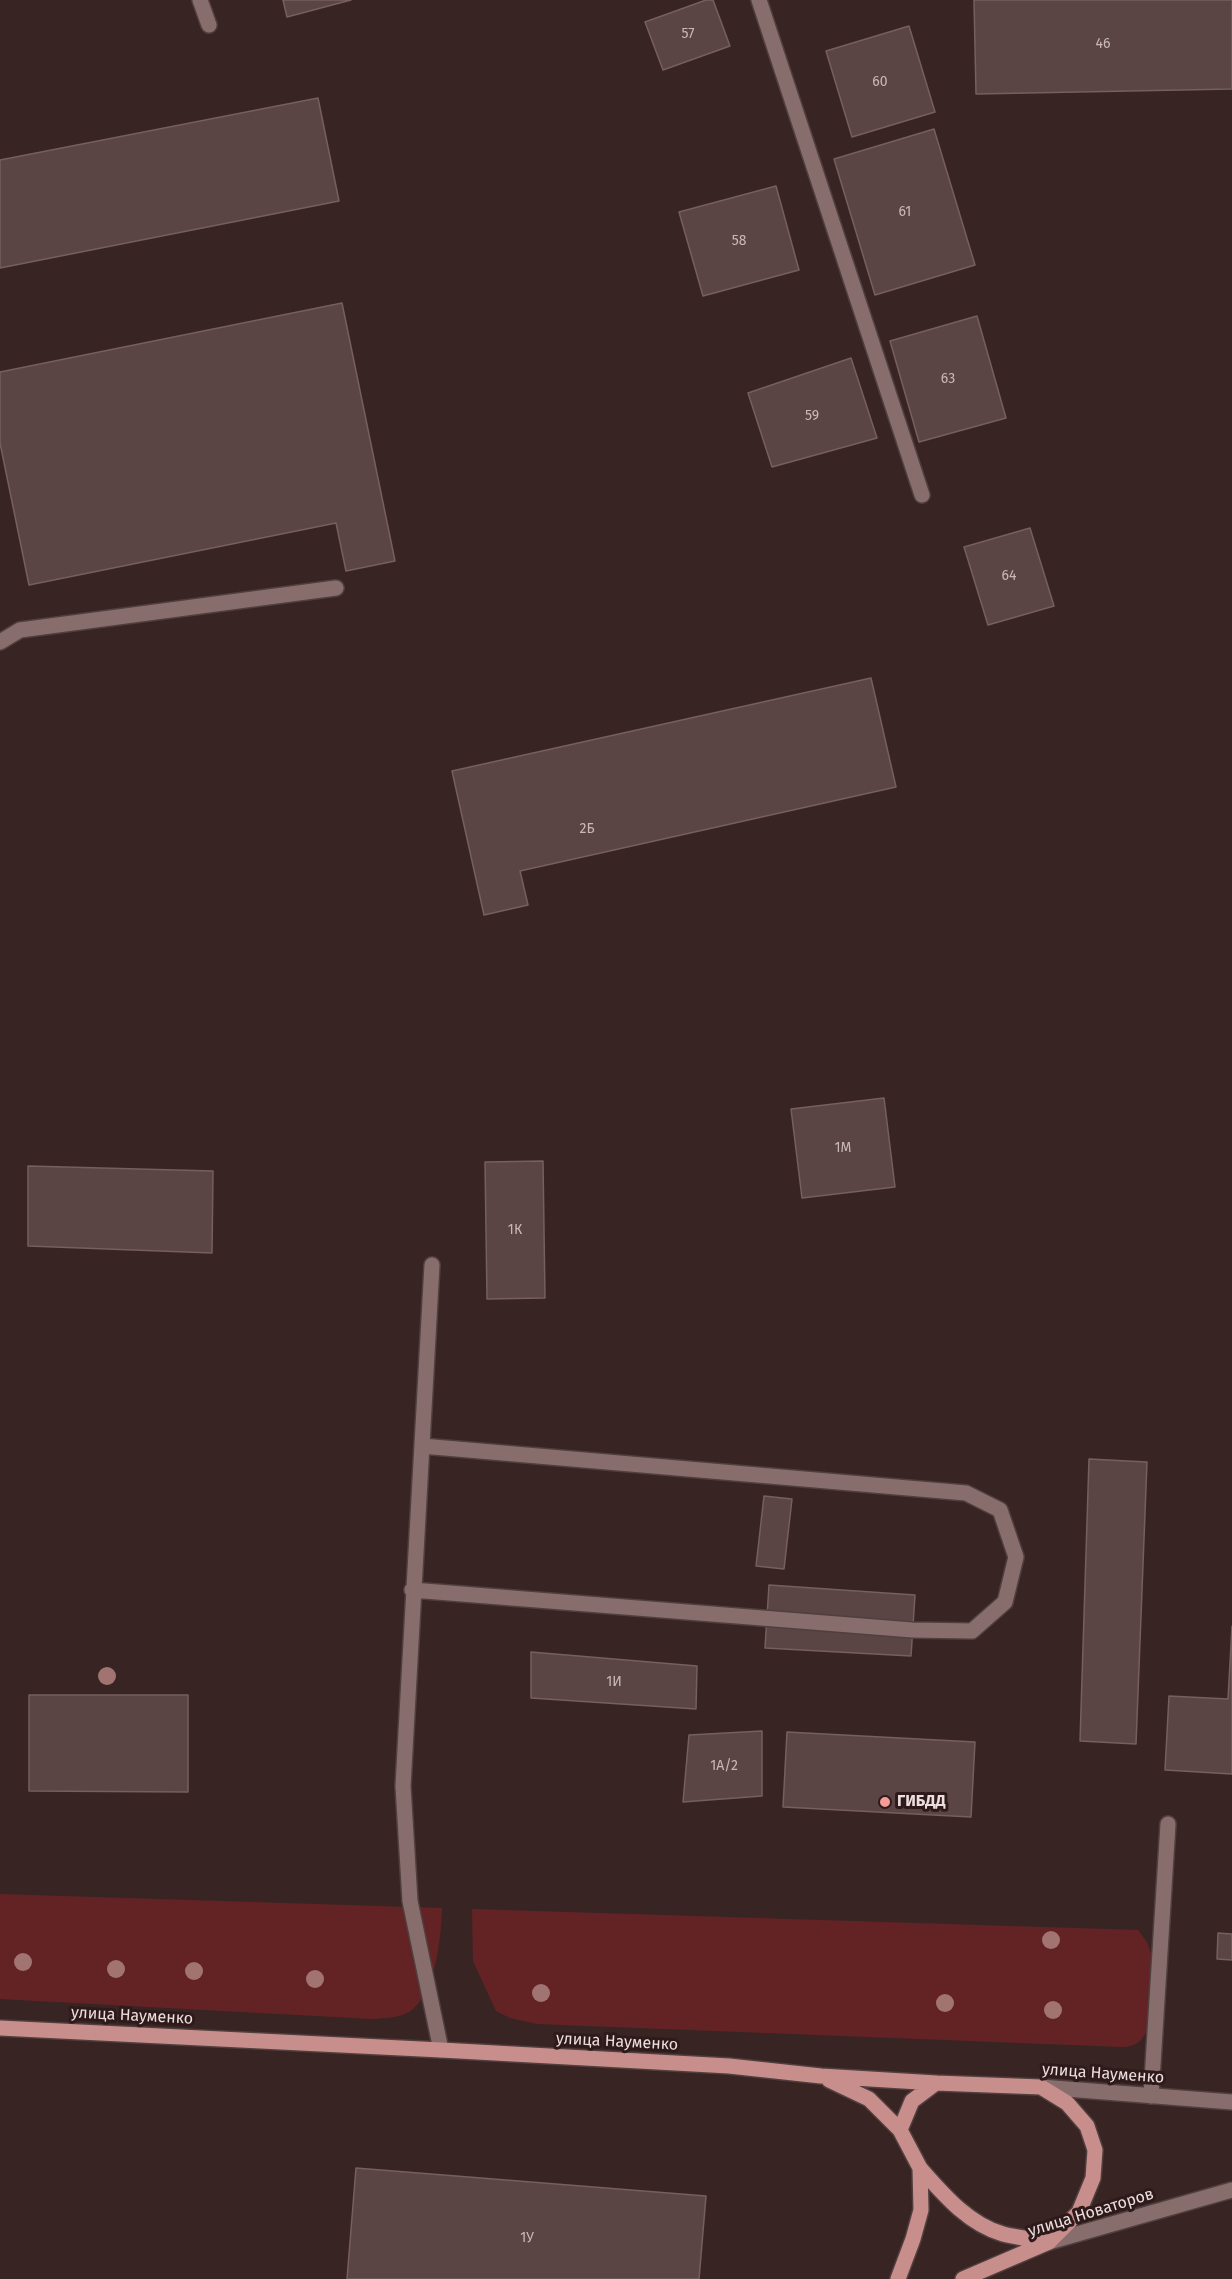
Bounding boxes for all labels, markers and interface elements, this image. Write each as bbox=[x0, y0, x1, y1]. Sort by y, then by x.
house number: 57 bbox=[682, 26, 694, 42]
house number: 46 bbox=[1096, 36, 1110, 52]
house number: 60 bbox=[872, 74, 888, 90]
house number: 61 bbox=[899, 204, 911, 220]
house number: 58 bbox=[732, 233, 746, 249]
house number: 63 bbox=[941, 371, 955, 387]
house number: 59 bbox=[805, 408, 819, 424]
house number: 64 bbox=[1002, 568, 1016, 584]
house number: 2Б bbox=[579, 821, 595, 837]
house number: 1М bbox=[835, 1140, 851, 1156]
house number: 1К bbox=[508, 1222, 522, 1238]
house number: 1И bbox=[606, 1674, 622, 1690]
house number: 1А/2 bbox=[710, 1758, 738, 1774]
place label: ГИБДД bbox=[897, 1792, 945, 1812]
marker: ГИБДД bbox=[878, 1795, 892, 1809]
street label: улица Науменко bbox=[70, 2003, 194, 2029]
street label: улица Науменко bbox=[555, 2029, 679, 2055]
street label: улица Науменко bbox=[1041, 2060, 1165, 2088]
street label: улица Новаторов bbox=[1026, 2185, 1156, 2241]
house number: 1У bbox=[520, 2230, 534, 2246]

